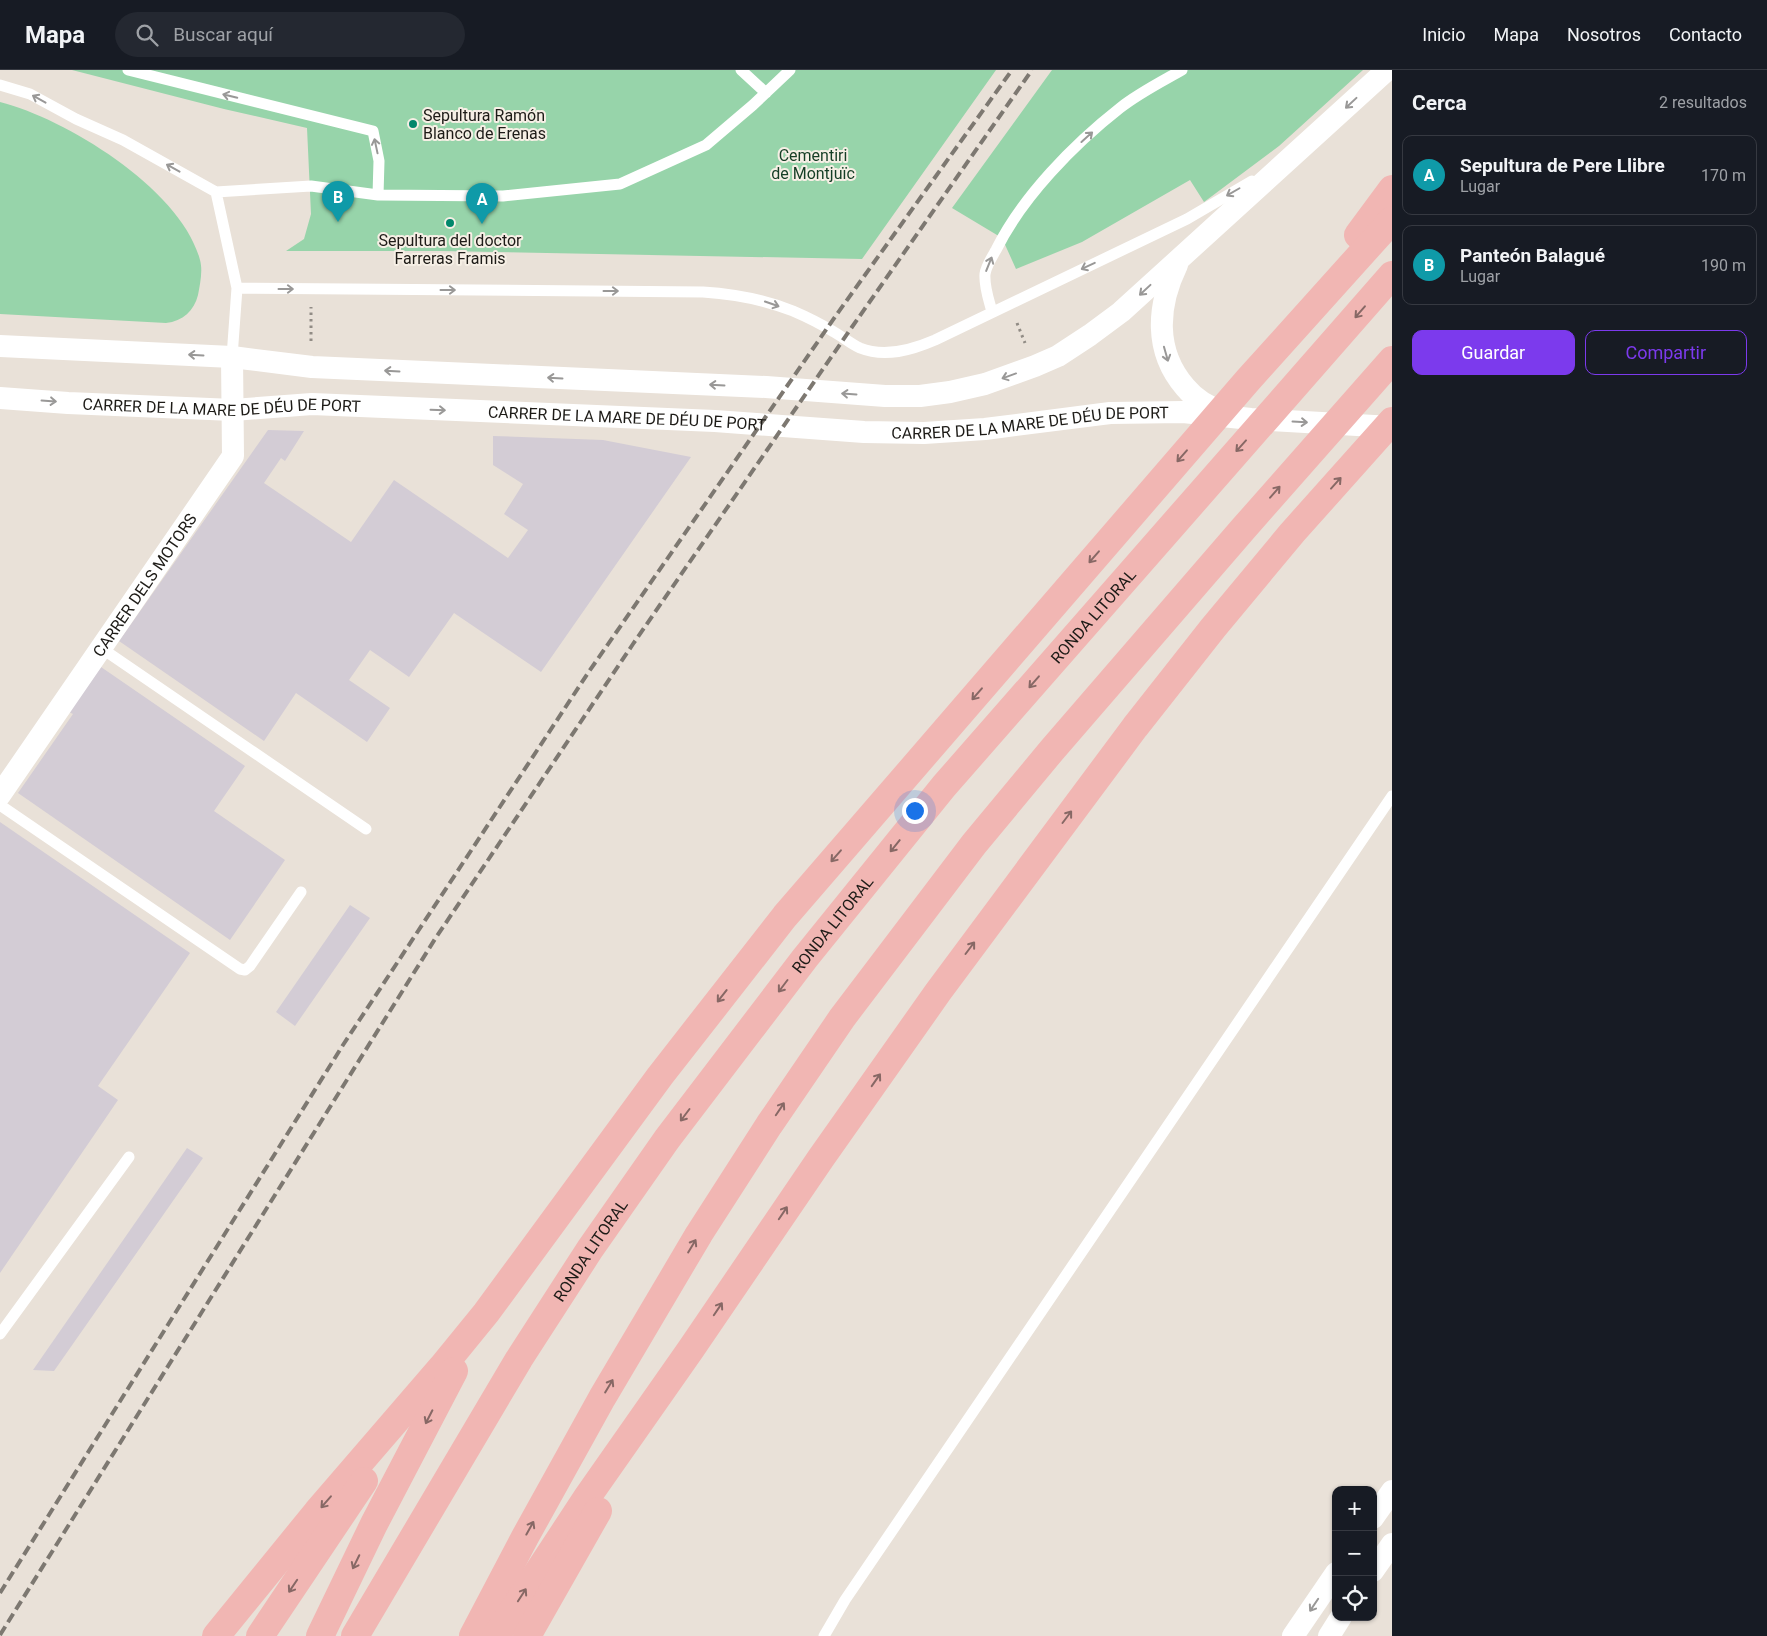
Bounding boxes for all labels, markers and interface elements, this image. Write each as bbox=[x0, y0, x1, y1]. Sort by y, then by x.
search box bbox=[115, 12, 465, 57]
text: Mapa bbox=[25, 21, 85, 49]
icon: search bbox=[133, 21, 161, 49]
text: Buscar aquí bbox=[173, 23, 273, 46]
text: Inicio bbox=[1422, 24, 1466, 45]
text: Mapa bbox=[1494, 24, 1539, 45]
text: Nosotros bbox=[1567, 24, 1641, 45]
text: Contacto bbox=[1669, 24, 1742, 45]
one-way arrow bbox=[223, 90, 239, 100]
text: Cerca bbox=[1412, 91, 1467, 115]
text: 2 resultados bbox=[1659, 93, 1747, 112]
one-way arrow bbox=[32, 94, 47, 104]
one-way arrow bbox=[1345, 97, 1357, 109]
place label: Sepultura Ramón Blanco de Erenas bbox=[423, 106, 546, 143]
marker: Sepultura Ramón Blanco de Erenas bbox=[407, 118, 419, 130]
one-way arrow bbox=[1081, 131, 1094, 142]
one-way arrow bbox=[371, 139, 380, 155]
park label: Cementiri de Montjuïc bbox=[771, 146, 855, 183]
text: Sepultura de Pere Llibre bbox=[1460, 154, 1665, 177]
one-way arrow bbox=[166, 163, 181, 173]
text: A bbox=[1424, 166, 1434, 185]
text: 170 m bbox=[1701, 166, 1746, 185]
text: Lugar bbox=[1460, 177, 1500, 196]
pin: B bbox=[322, 181, 354, 222]
pin: A bbox=[466, 183, 498, 224]
one-way arrow bbox=[1226, 188, 1240, 198]
marker: Sepultura del doctor Farreras Framis bbox=[444, 217, 456, 229]
place label: Sepultura del doctor Farreras Framis bbox=[378, 231, 522, 268]
text: Panteón Balagué bbox=[1460, 244, 1605, 267]
text: B bbox=[1424, 256, 1434, 275]
text: 190 m bbox=[1701, 256, 1746, 275]
one-way arrow bbox=[986, 257, 995, 272]
one-way arrow bbox=[1081, 262, 1096, 271]
text: Lugar bbox=[1460, 267, 1500, 286]
one-way arrow bbox=[277, 284, 293, 294]
one-way arrow bbox=[1138, 284, 1151, 296]
one-way arrow bbox=[440, 285, 456, 295]
one-way arrow bbox=[602, 286, 618, 296]
one-way arrow bbox=[763, 300, 779, 309]
one-way arrow bbox=[1354, 305, 1366, 318]
button: Guardar bbox=[1412, 330, 1575, 375]
button: Compartir bbox=[1585, 330, 1747, 375]
one-way arrow bbox=[1162, 346, 1172, 362]
one-way arrow bbox=[188, 351, 204, 360]
one-way arrow bbox=[385, 366, 401, 375]
one-way arrow bbox=[1001, 372, 1017, 381]
one-way arrow bbox=[547, 373, 563, 383]
one-way arrow bbox=[709, 381, 725, 390]
one-way arrow bbox=[841, 390, 857, 399]
street label: CARRER DE LA MARE DE DÉU DE PORT bbox=[82, 395, 362, 420]
one-way arrow bbox=[40, 396, 56, 406]
street label: CARRER DE LA MARE DE DÉU DE PORT bbox=[488, 402, 767, 435]
street label: CARRER DE LA MARE DE DÉU DE PORT bbox=[891, 403, 1169, 443]
one-way arrow bbox=[430, 405, 446, 414]
one-way arrow bbox=[1292, 417, 1308, 426]
one-way arrow bbox=[1236, 439, 1247, 452]
one-way arrow bbox=[1177, 449, 1188, 462]
one-way arrow bbox=[1330, 477, 1342, 490]
one-way arrow bbox=[1269, 486, 1281, 499]
street label: CARRER DELS MOTORS bbox=[89, 510, 201, 660]
one-way arrow bbox=[1088, 551, 1100, 564]
street label: RONDA LITORAL bbox=[1047, 565, 1140, 667]
one-way arrow bbox=[1029, 675, 1040, 688]
one-way arrow bbox=[971, 687, 982, 700]
your location bbox=[902, 798, 928, 824]
one-way arrow bbox=[1062, 810, 1072, 824]
one-way arrow bbox=[890, 839, 901, 852]
one-way arrow bbox=[830, 850, 842, 863]
street label: RONDA LITORAL bbox=[788, 872, 878, 977]
one-way arrow bbox=[965, 942, 976, 955]
one-way arrow bbox=[778, 979, 789, 992]
one-way arrow bbox=[717, 989, 728, 1002]
one-way arrow bbox=[871, 1073, 881, 1087]
one-way arrow bbox=[775, 1103, 785, 1117]
one-way arrow bbox=[679, 1108, 690, 1121]
street label: RONDA LITORAL bbox=[550, 1195, 632, 1305]
one-way arrow bbox=[778, 1206, 788, 1220]
one-way arrow bbox=[688, 1240, 698, 1254]
one-way arrow bbox=[713, 1302, 723, 1316]
one-way arrow bbox=[605, 1379, 615, 1393]
one-way arrow bbox=[424, 1409, 433, 1424]
map controls bbox=[1332, 1486, 1377, 1621]
button: + bbox=[1332, 1486, 1377, 1531]
one-way arrow bbox=[321, 1495, 332, 1508]
one-way arrow bbox=[525, 1521, 535, 1535]
button: − bbox=[1332, 1531, 1377, 1576]
one-way arrow bbox=[350, 1554, 360, 1569]
button: locate bbox=[1332, 1576, 1377, 1621]
one-way arrow bbox=[288, 1579, 298, 1593]
one-way arrow bbox=[517, 1588, 528, 1602]
one-way arrow bbox=[1309, 1597, 1319, 1611]

